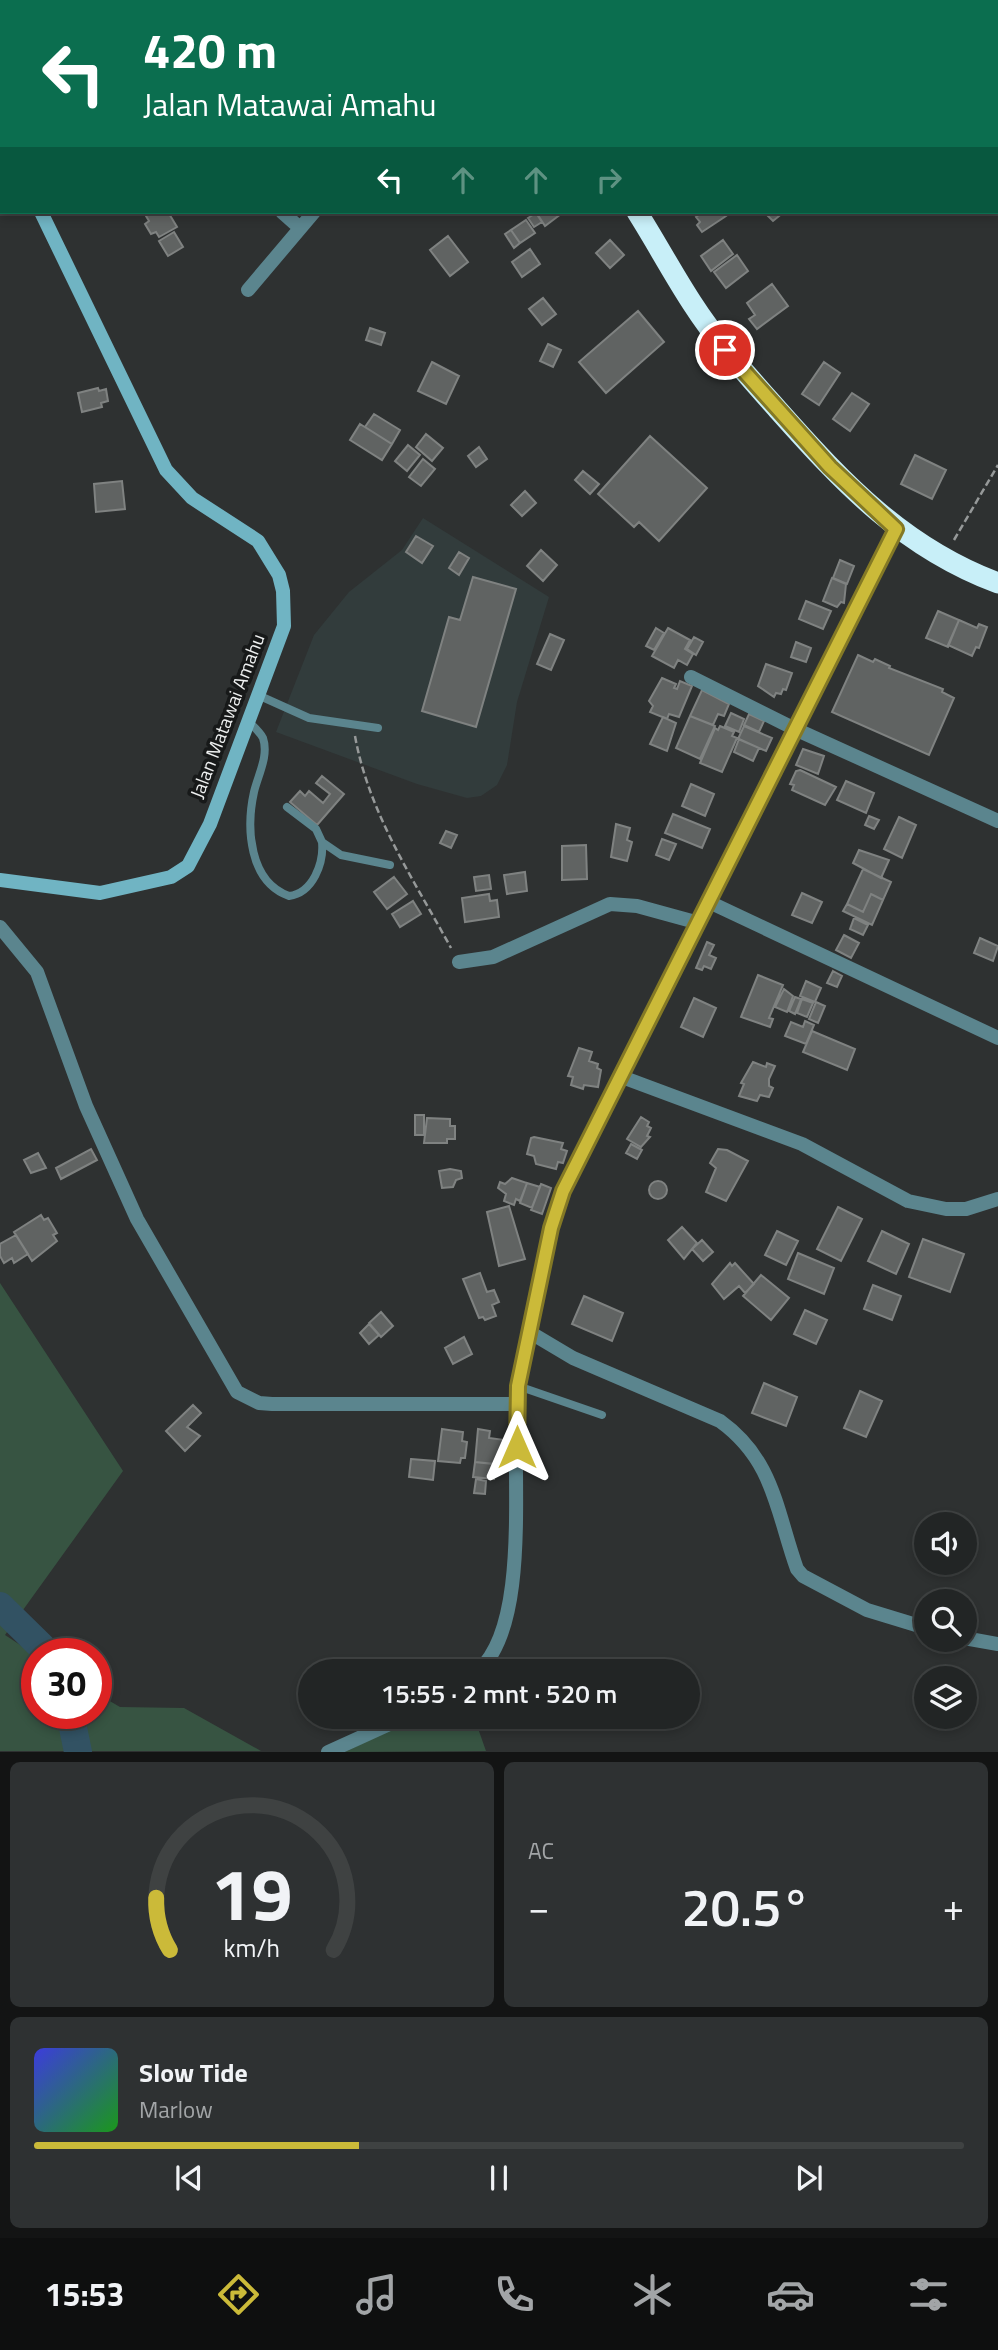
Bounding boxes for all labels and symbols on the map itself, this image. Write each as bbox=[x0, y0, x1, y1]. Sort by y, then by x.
pin bbox=[695, 320, 755, 380]
street label: Jalan Matawai Amahu bbox=[182, 629, 271, 802]
position arrow bbox=[480, 1410, 554, 1484]
speed limit sign: 30 bbox=[21, 1638, 112, 1729]

